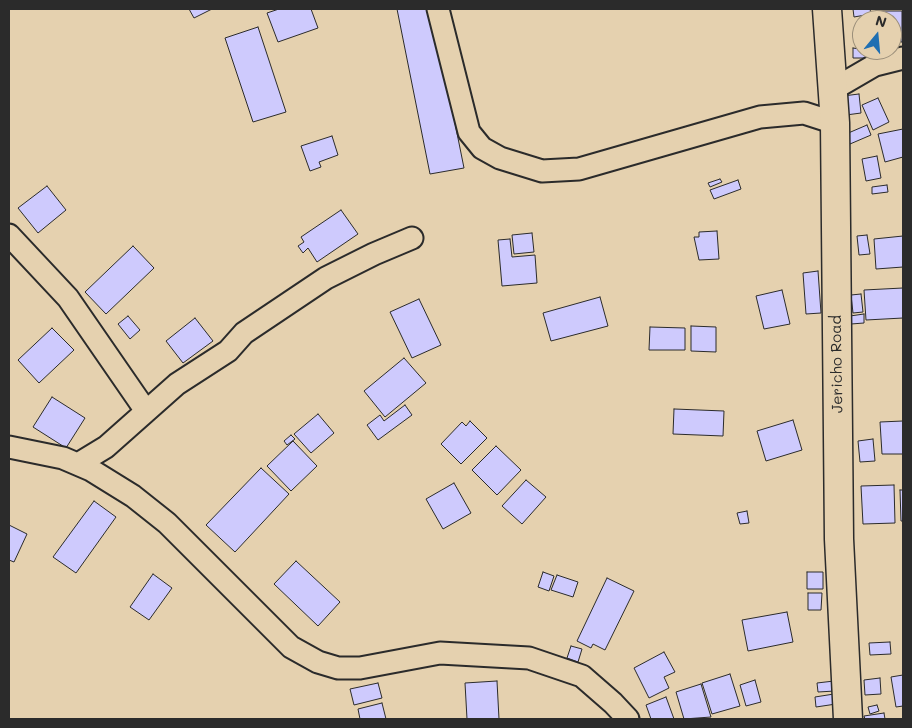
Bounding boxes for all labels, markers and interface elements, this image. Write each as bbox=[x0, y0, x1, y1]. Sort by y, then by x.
north arrow bbox=[852, 10, 902, 60]
text: N bbox=[873, 10, 889, 32]
street label: Jericho Road bbox=[827, 315, 847, 413]

